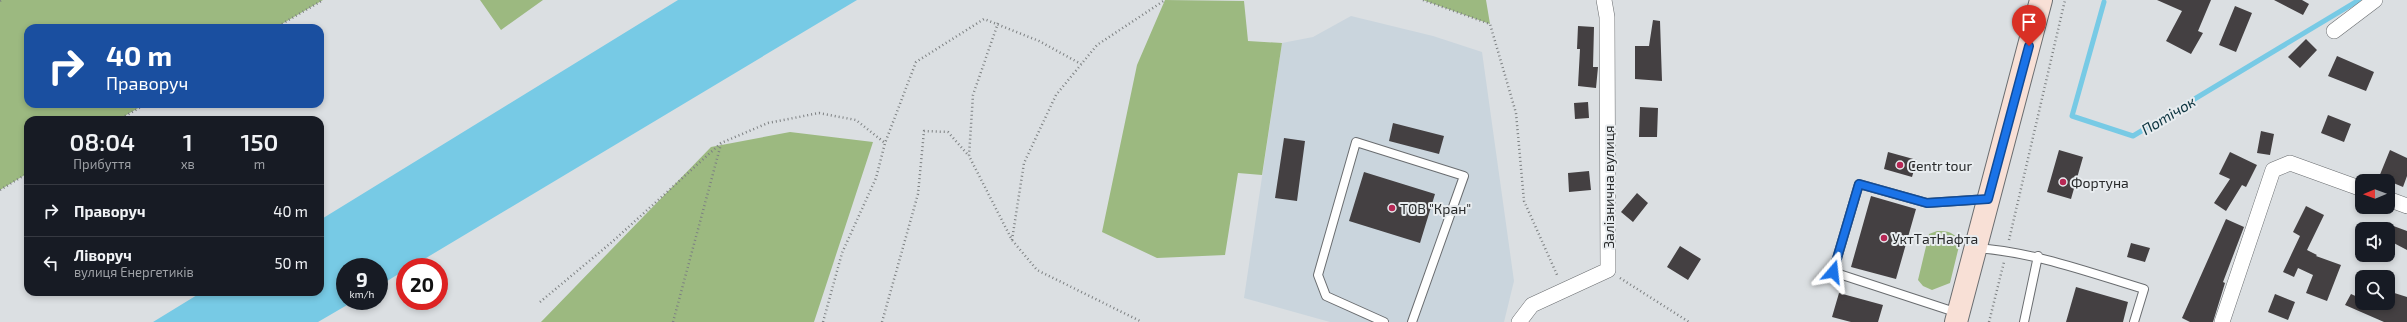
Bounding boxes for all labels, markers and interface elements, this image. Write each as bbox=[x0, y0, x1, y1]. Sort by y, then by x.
pin bbox=[2012, 5, 2046, 46]
icon: arrive bbox=[2018, 11, 2040, 33]
text: 40 m bbox=[106, 38, 172, 72]
icon: right bbox=[40, 40, 92, 92]
text: Праворуч bbox=[106, 72, 188, 94]
water label: Потічок bbox=[2138, 92, 2198, 138]
street label: Залізнична вулиця bbox=[1600, 125, 1617, 249]
text: 08:04 bbox=[70, 127, 135, 156]
text: 1 bbox=[183, 127, 193, 156]
text: 150 bbox=[240, 127, 278, 156]
text: Прибуття bbox=[73, 156, 131, 172]
text: хв bbox=[181, 156, 195, 172]
text: m bbox=[254, 156, 265, 172]
place label: Centr tour bbox=[1908, 157, 1972, 174]
marker: Centr tour bbox=[1895, 160, 1905, 170]
place label: Фортуна bbox=[2071, 174, 2129, 191]
north arrow bbox=[2355, 174, 2395, 214]
map controls bbox=[2355, 174, 2395, 310]
marker: Фортуна bbox=[2058, 177, 2068, 187]
icon: right bbox=[40, 200, 62, 222]
place label: ТОВ "Кран" bbox=[1400, 200, 1471, 217]
text: Праворуч bbox=[74, 202, 145, 220]
text: 40 m bbox=[273, 202, 308, 220]
marker: ТОВ "Кран" bbox=[1387, 203, 1397, 213]
button: sound bbox=[2355, 222, 2395, 262]
place label: УктТатНафта bbox=[1892, 230, 1978, 247]
marker: УктТатНафта bbox=[1879, 233, 1889, 243]
text: Ліворуч bbox=[74, 246, 132, 264]
position arrow bbox=[1812, 251, 1854, 293]
icon: left bbox=[40, 252, 62, 274]
text: 50 m bbox=[274, 254, 308, 272]
speed limit sign: 20 bbox=[396, 258, 448, 310]
text: вулиця Енергетиків bbox=[74, 264, 194, 280]
text: 9 bbox=[356, 267, 368, 291]
button: search bbox=[2355, 270, 2395, 310]
text: km/h bbox=[350, 288, 374, 300]

